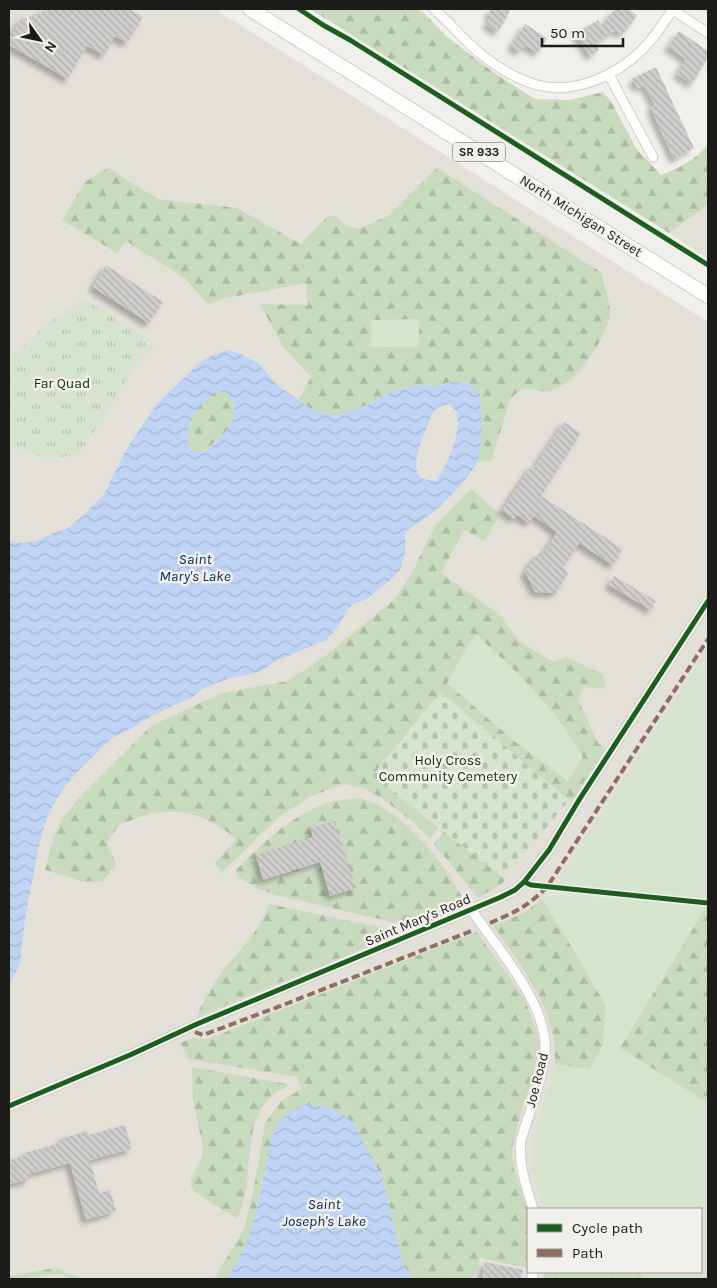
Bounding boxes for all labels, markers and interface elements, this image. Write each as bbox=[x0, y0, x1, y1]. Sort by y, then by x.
north arrow bbox=[15, 15, 65, 65]
scale bar bbox=[542, 15, 623, 47]
text: 50 m bbox=[550, 24, 585, 42]
text: N bbox=[41, 38, 60, 56]
road number: SR 933 bbox=[453, 142, 505, 162]
street label: North Michigan Street bbox=[517, 171, 645, 261]
park label: Far Quad bbox=[34, 375, 90, 392]
water label: Saint Mary's Lake bbox=[159, 550, 231, 585]
park label: Holy Cross Community Cemetery bbox=[379, 752, 518, 785]
street label: Saint Mary's Road bbox=[363, 890, 473, 950]
street label: Joe Road bbox=[522, 1051, 552, 1109]
water label: Saint Joseph's Lake bbox=[282, 1195, 366, 1230]
legend bbox=[527, 1208, 702, 1273]
text: Cycle path bbox=[572, 1219, 643, 1237]
text: Path bbox=[572, 1244, 603, 1262]

